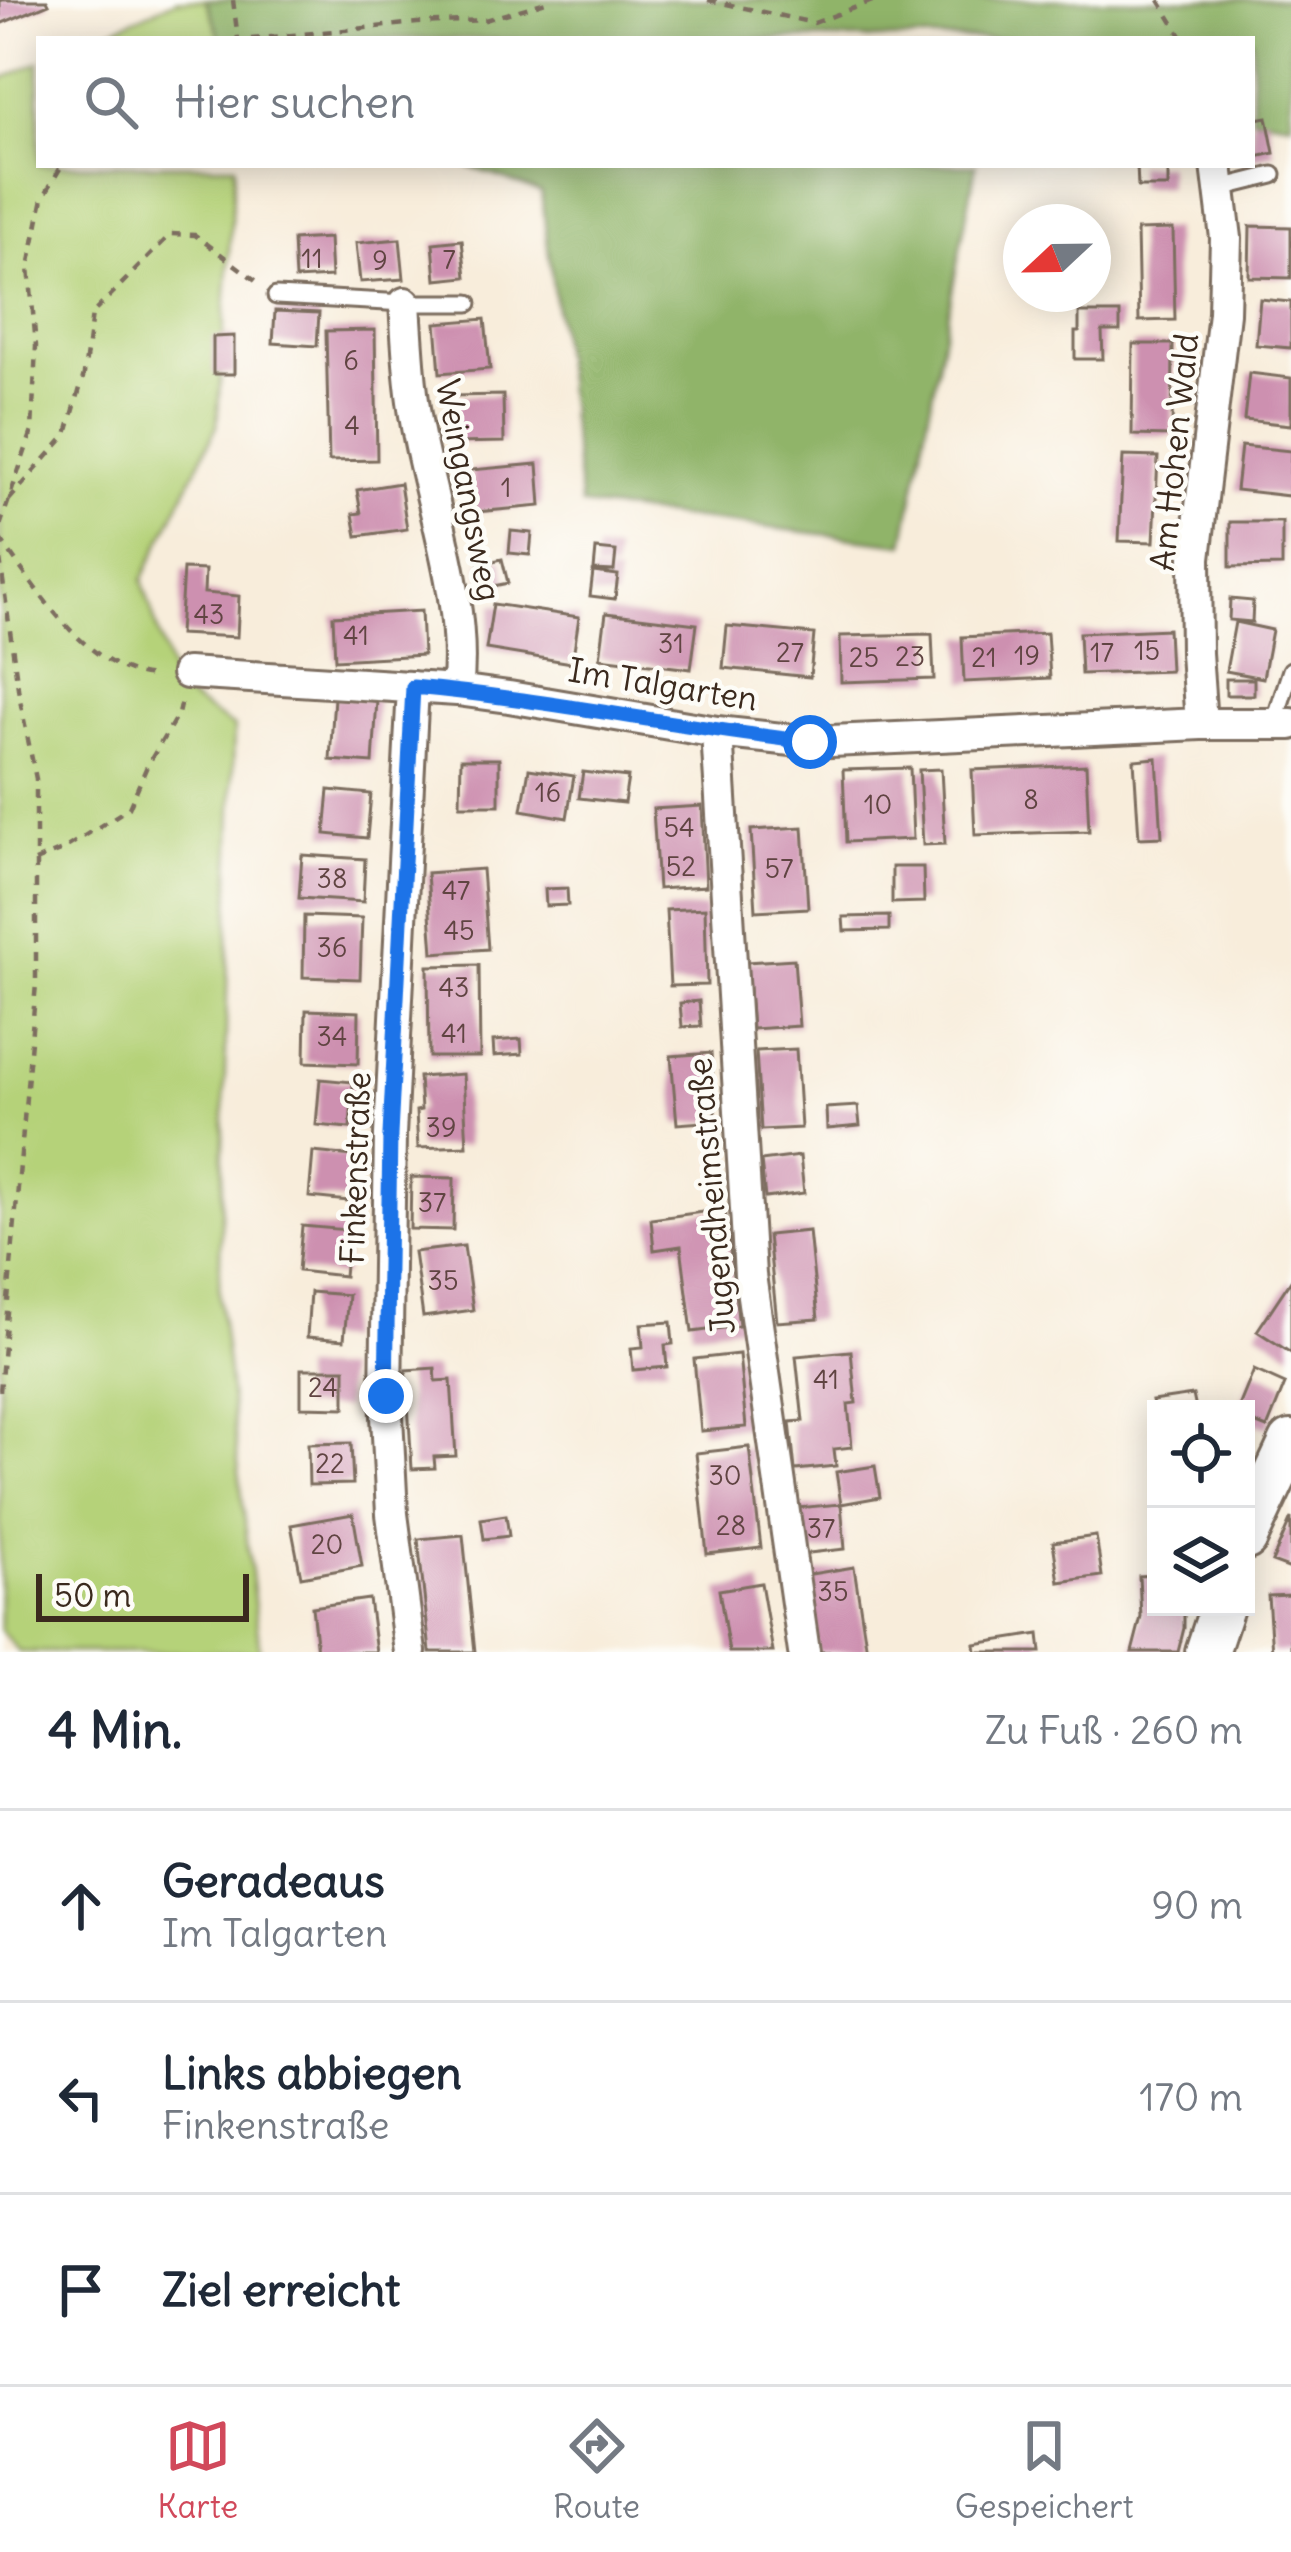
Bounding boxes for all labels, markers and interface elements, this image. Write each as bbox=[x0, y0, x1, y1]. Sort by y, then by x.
search box bbox=[36, 36, 1255, 168]
icon: search bbox=[78, 69, 144, 135]
text: Hier suchen bbox=[174, 74, 415, 130]
north arrow bbox=[1003, 204, 1111, 312]
house number: 11 bbox=[301, 241, 323, 275]
house number: 7 bbox=[442, 242, 456, 276]
house number: 9 bbox=[372, 243, 388, 277]
street label: Am Hohen Wald bbox=[1141, 331, 1207, 573]
house number: 6 bbox=[343, 343, 359, 377]
street label: Weingangsweg bbox=[427, 376, 511, 604]
house number: 4 bbox=[344, 408, 360, 442]
house number: 1 bbox=[501, 470, 511, 504]
house number: 43 bbox=[194, 597, 224, 631]
house number: 41 bbox=[343, 618, 369, 652]
house number: 31 bbox=[658, 626, 684, 660]
house number: 15 bbox=[1134, 633, 1160, 667]
house number: 27 bbox=[776, 635, 804, 669]
house number: 17 bbox=[1090, 635, 1114, 669]
house number: 19 bbox=[1014, 638, 1040, 672]
house number: 23 bbox=[895, 639, 925, 673]
house number: 25 bbox=[849, 640, 879, 674]
house number: 21 bbox=[971, 640, 997, 674]
street label: Im Talgarten bbox=[566, 648, 760, 720]
route start bbox=[783, 715, 837, 769]
house number: 16 bbox=[535, 775, 561, 809]
house number: 8 bbox=[1023, 782, 1039, 816]
house number: 10 bbox=[864, 787, 892, 821]
house number: 54 bbox=[663, 810, 695, 844]
house number: 52 bbox=[666, 849, 696, 883]
house number: 57 bbox=[765, 851, 793, 885]
house number: 38 bbox=[317, 861, 347, 895]
house number: 47 bbox=[442, 873, 470, 907]
house number: 45 bbox=[443, 913, 475, 947]
house number: 36 bbox=[317, 930, 347, 964]
house number: 43 bbox=[439, 970, 469, 1004]
house number: 41 bbox=[441, 1016, 467, 1050]
house number: 34 bbox=[317, 1019, 347, 1053]
street label: Jugendheimstraße bbox=[678, 1056, 744, 1336]
street label: Finkenstraße bbox=[331, 1071, 379, 1265]
house number: 39 bbox=[426, 1110, 456, 1144]
house number: 37 bbox=[418, 1185, 446, 1219]
house number: 35 bbox=[428, 1263, 458, 1297]
house number: 41 bbox=[813, 1362, 839, 1396]
route end bbox=[359, 1369, 413, 1423]
house number: 24 bbox=[308, 1370, 338, 1404]
map controls bbox=[1147, 1400, 1255, 1616]
button: locate bbox=[1147, 1400, 1255, 1508]
house number: 22 bbox=[315, 1446, 345, 1480]
house number: 30 bbox=[708, 1458, 742, 1492]
house number: 28 bbox=[716, 1508, 746, 1542]
button: layers bbox=[1147, 1508, 1255, 1616]
house number: 37 bbox=[807, 1511, 835, 1545]
house number: 20 bbox=[311, 1527, 343, 1561]
scale bar bbox=[36, 1568, 249, 1621]
text: 50 m bbox=[54, 1574, 131, 1616]
house number: 35 bbox=[818, 1574, 848, 1608]
text: 4 Min. bbox=[48, 1698, 182, 1762]
text: Zu Fuß · 260 m bbox=[985, 1706, 1243, 1755]
text: Geradeaus bbox=[162, 1853, 385, 1909]
icon: ahead bbox=[48, 1873, 114, 1939]
text: 90 m bbox=[1151, 1881, 1243, 1930]
text: Im Talgarten bbox=[162, 1909, 387, 1958]
text: Links abbiegen bbox=[162, 2045, 462, 2101]
icon: left bbox=[48, 2065, 114, 2131]
text: 170 m bbox=[1139, 2073, 1243, 2122]
text: Finkenstraße bbox=[162, 2101, 389, 2150]
icon: arrive bbox=[48, 2257, 114, 2323]
text: Ziel erreicht bbox=[162, 2262, 400, 2318]
tab: Karte bbox=[157, 2413, 238, 2527]
tab: Route bbox=[553, 2413, 640, 2527]
tab: Gespeichert bbox=[955, 2413, 1134, 2527]

